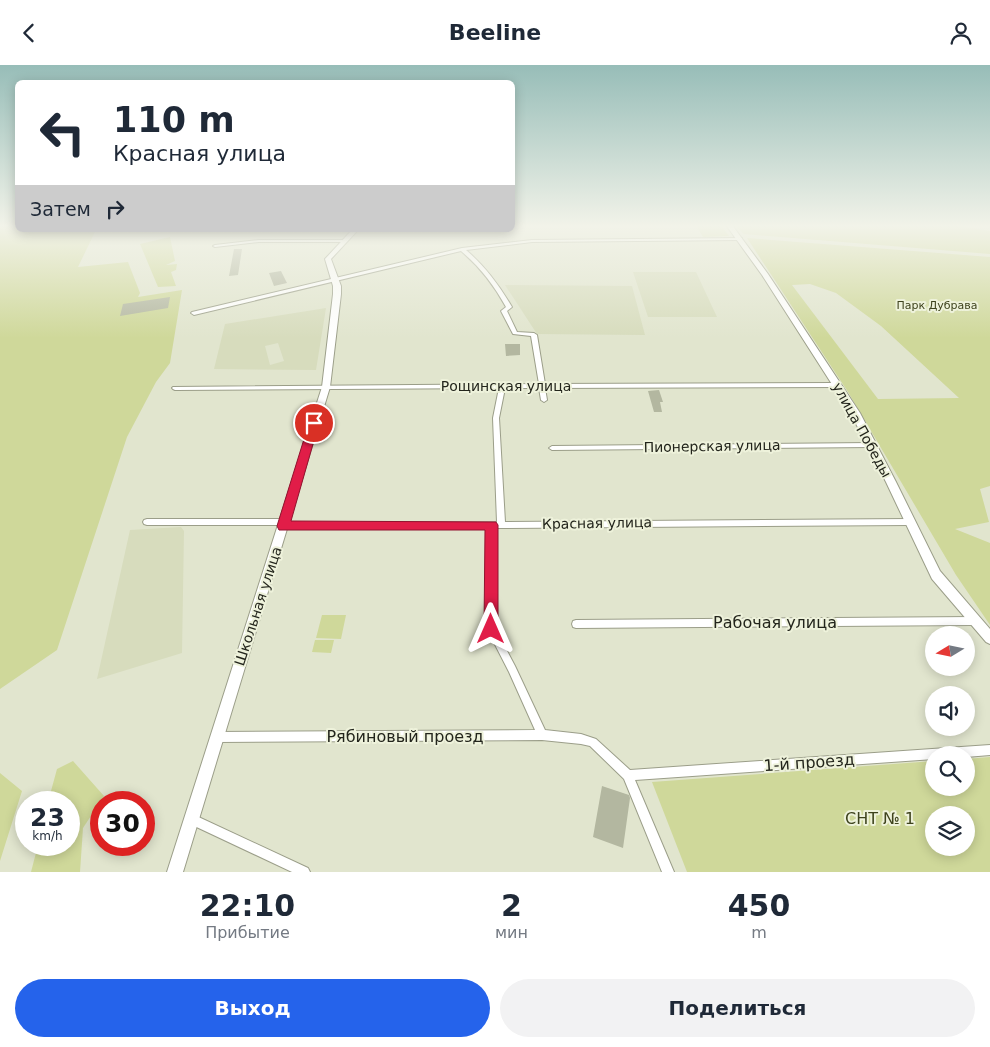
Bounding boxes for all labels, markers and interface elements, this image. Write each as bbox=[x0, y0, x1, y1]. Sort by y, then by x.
icon: back bbox=[15, 19, 43, 47]
icon: person bbox=[947, 19, 975, 47]
text: Beeline bbox=[449, 20, 541, 45]
icon: left bbox=[30, 100, 95, 165]
text: 110 m bbox=[113, 100, 235, 140]
text: Красная улица bbox=[113, 141, 286, 166]
icon: right bbox=[101, 195, 129, 223]
text: Затем bbox=[30, 198, 91, 220]
park label: Парк Дубрава bbox=[897, 299, 977, 312]
street label: Рощинская улица bbox=[441, 378, 571, 394]
street label: улица Победы bbox=[829, 380, 895, 480]
pin bbox=[293, 402, 335, 444]
icon: arrive bbox=[300, 409, 328, 437]
street label: Пионерская улица bbox=[643, 437, 781, 455]
street label: Красная улица bbox=[542, 514, 652, 532]
street label: Школьная улица bbox=[231, 544, 285, 668]
position arrow bbox=[464, 602, 516, 654]
street label: Рабочая улица bbox=[713, 613, 837, 632]
north arrow bbox=[925, 626, 975, 676]
map controls bbox=[925, 626, 975, 856]
button: sound bbox=[925, 686, 975, 736]
street label: Рябиновый проезд bbox=[326, 727, 484, 746]
button: search bbox=[925, 746, 975, 796]
street label: 1-й проезд bbox=[763, 750, 855, 775]
speed limit sign: 30 bbox=[90, 791, 155, 856]
text: 23 bbox=[30, 803, 65, 832]
button: layers bbox=[925, 806, 975, 856]
park label: СНТ № 1 bbox=[845, 809, 915, 828]
text: km/h bbox=[32, 829, 63, 843]
text: 22:10 bbox=[200, 888, 295, 923]
text: 2 bbox=[501, 888, 522, 923]
text: 450 bbox=[728, 888, 790, 923]
text: Прибытие bbox=[205, 923, 290, 942]
text: мин bbox=[495, 923, 528, 942]
text: m bbox=[751, 923, 767, 942]
button: Выход bbox=[15, 979, 490, 1037]
button: Поделиться bbox=[500, 979, 975, 1037]

